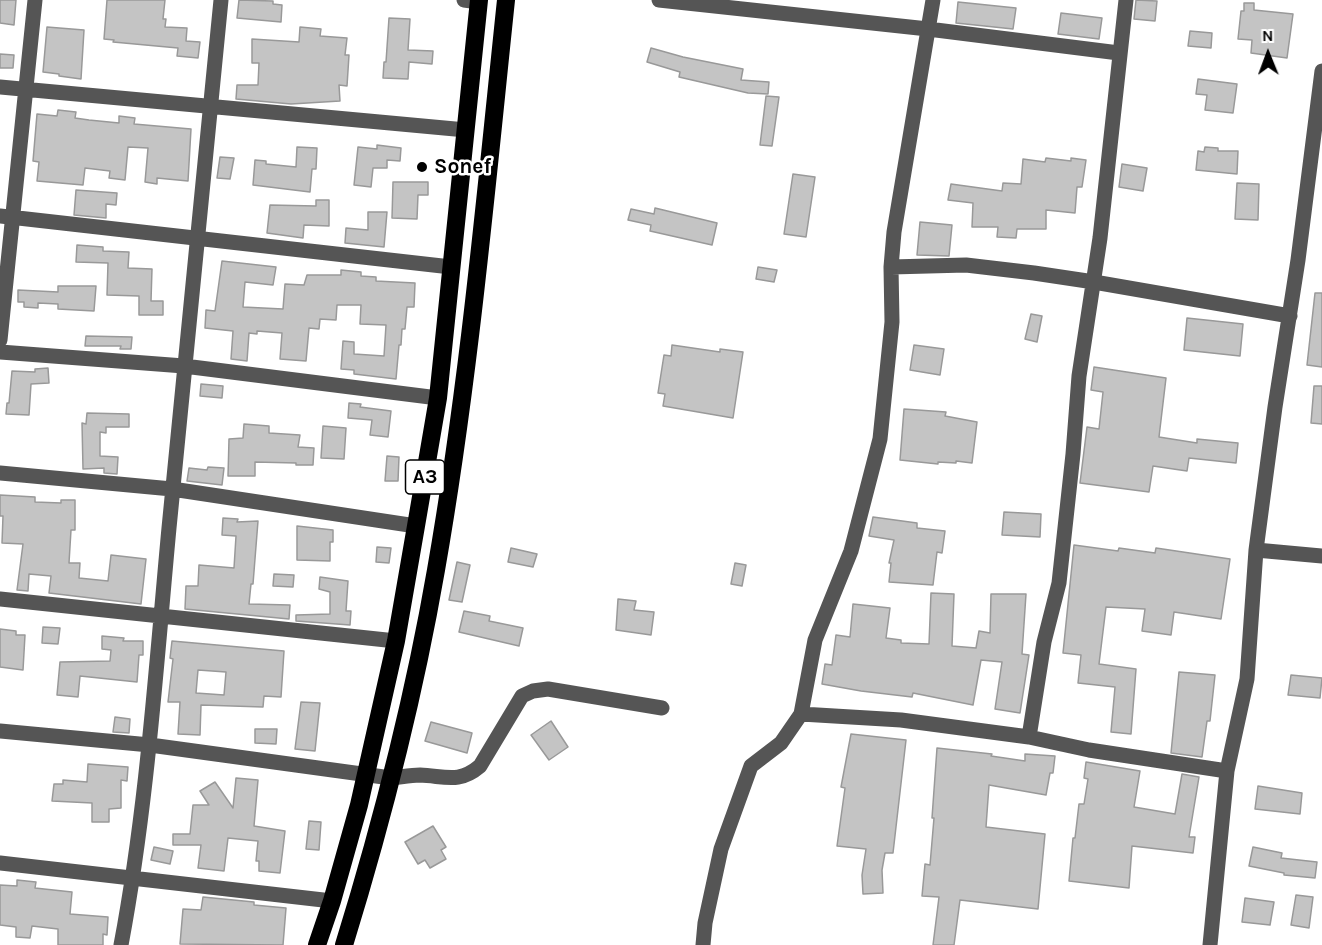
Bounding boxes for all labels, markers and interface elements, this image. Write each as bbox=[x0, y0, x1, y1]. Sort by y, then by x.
north arrow bbox=[1238, 24, 1298, 84]
text: N bbox=[1262, 26, 1274, 45]
place label: Sonef bbox=[434, 154, 491, 180]
marker: Sonef bbox=[415, 160, 429, 174]
road number: A3 bbox=[406, 460, 444, 494]

